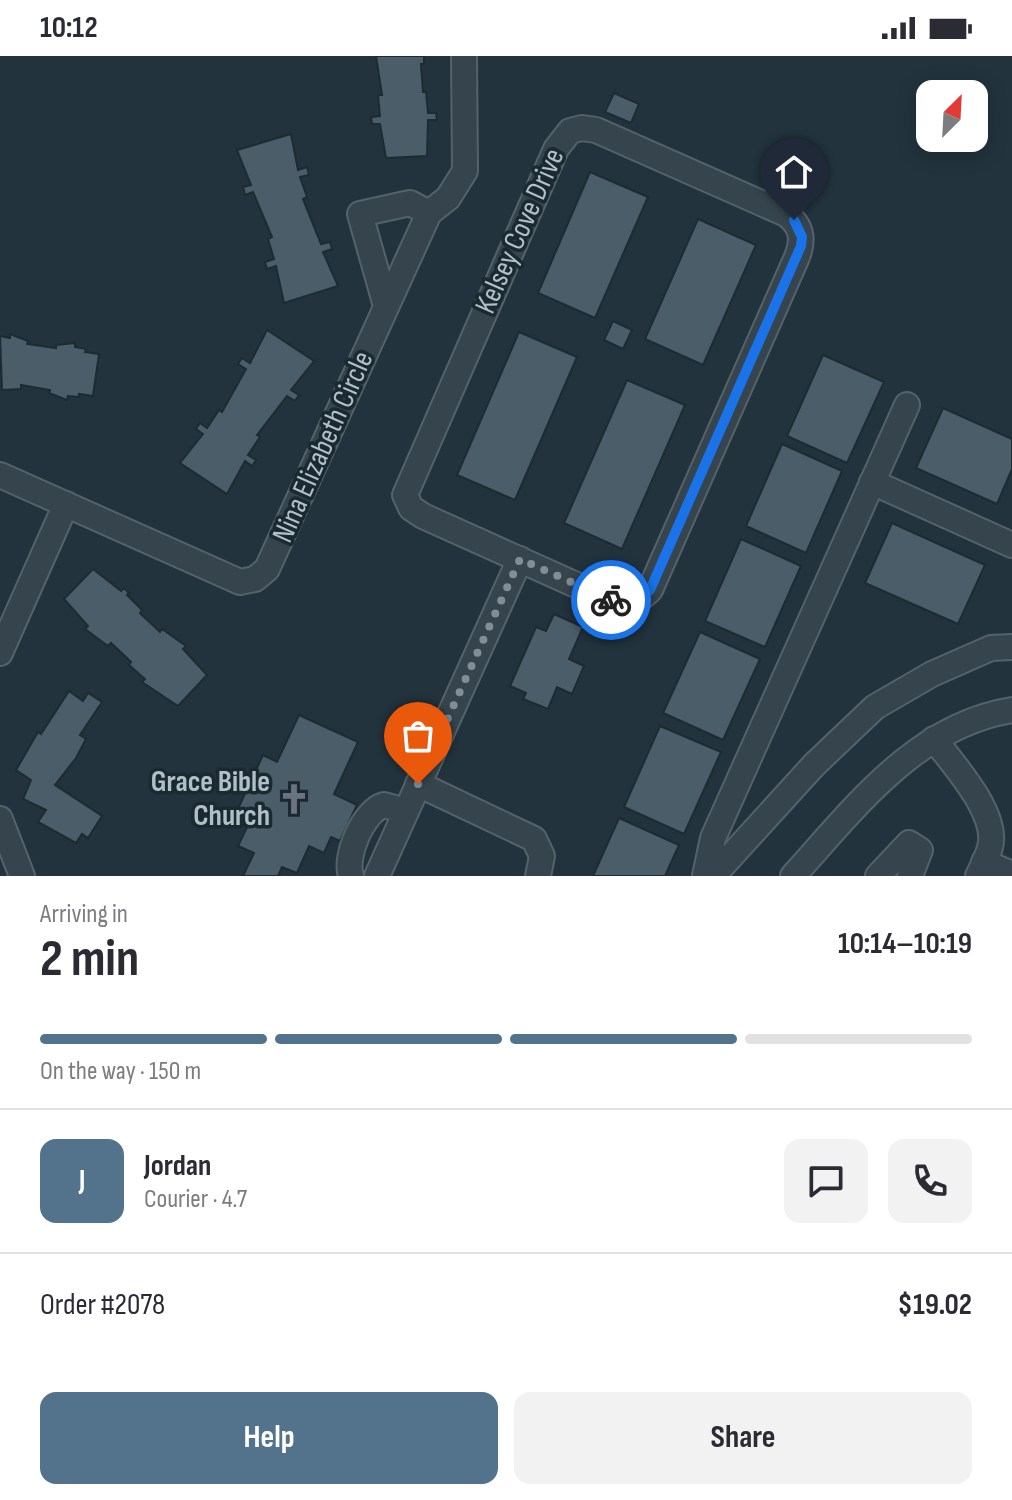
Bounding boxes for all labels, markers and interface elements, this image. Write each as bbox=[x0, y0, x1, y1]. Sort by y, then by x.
text: 10:12 bbox=[40, 10, 98, 46]
north arrow bbox=[916, 80, 988, 152]
map controls bbox=[916, 80, 988, 152]
pin bbox=[760, 138, 828, 220]
street label: Kelsey Cove Drive bbox=[468, 143, 572, 319]
icon: home bbox=[772, 150, 816, 194]
street label: Nina Elizabeth Circle bbox=[265, 346, 381, 548]
courier bbox=[571, 560, 651, 640]
icon: bike bbox=[589, 578, 633, 622]
pin bbox=[384, 702, 452, 784]
icon: bag bbox=[396, 714, 440, 758]
place label: Grace Bible Church bbox=[151, 764, 270, 834]
church icon: Grace Bible Church bbox=[277, 782, 311, 816]
text: Arriving in bbox=[40, 899, 128, 930]
text: 10:14–10:19 bbox=[838, 926, 972, 962]
text: 2 min bbox=[40, 928, 139, 991]
text: On the way · 150 m bbox=[40, 1056, 201, 1087]
button: chat bbox=[784, 1139, 868, 1223]
button: phone bbox=[888, 1139, 972, 1223]
text: Jordan bbox=[144, 1148, 211, 1184]
text: J bbox=[79, 1163, 85, 1199]
text: Courier · 4.7 bbox=[144, 1184, 247, 1215]
text: Order #2078 bbox=[40, 1287, 165, 1323]
text: $19.02 bbox=[898, 1287, 972, 1323]
button: Help bbox=[40, 1392, 498, 1484]
button: Share bbox=[514, 1392, 972, 1484]

